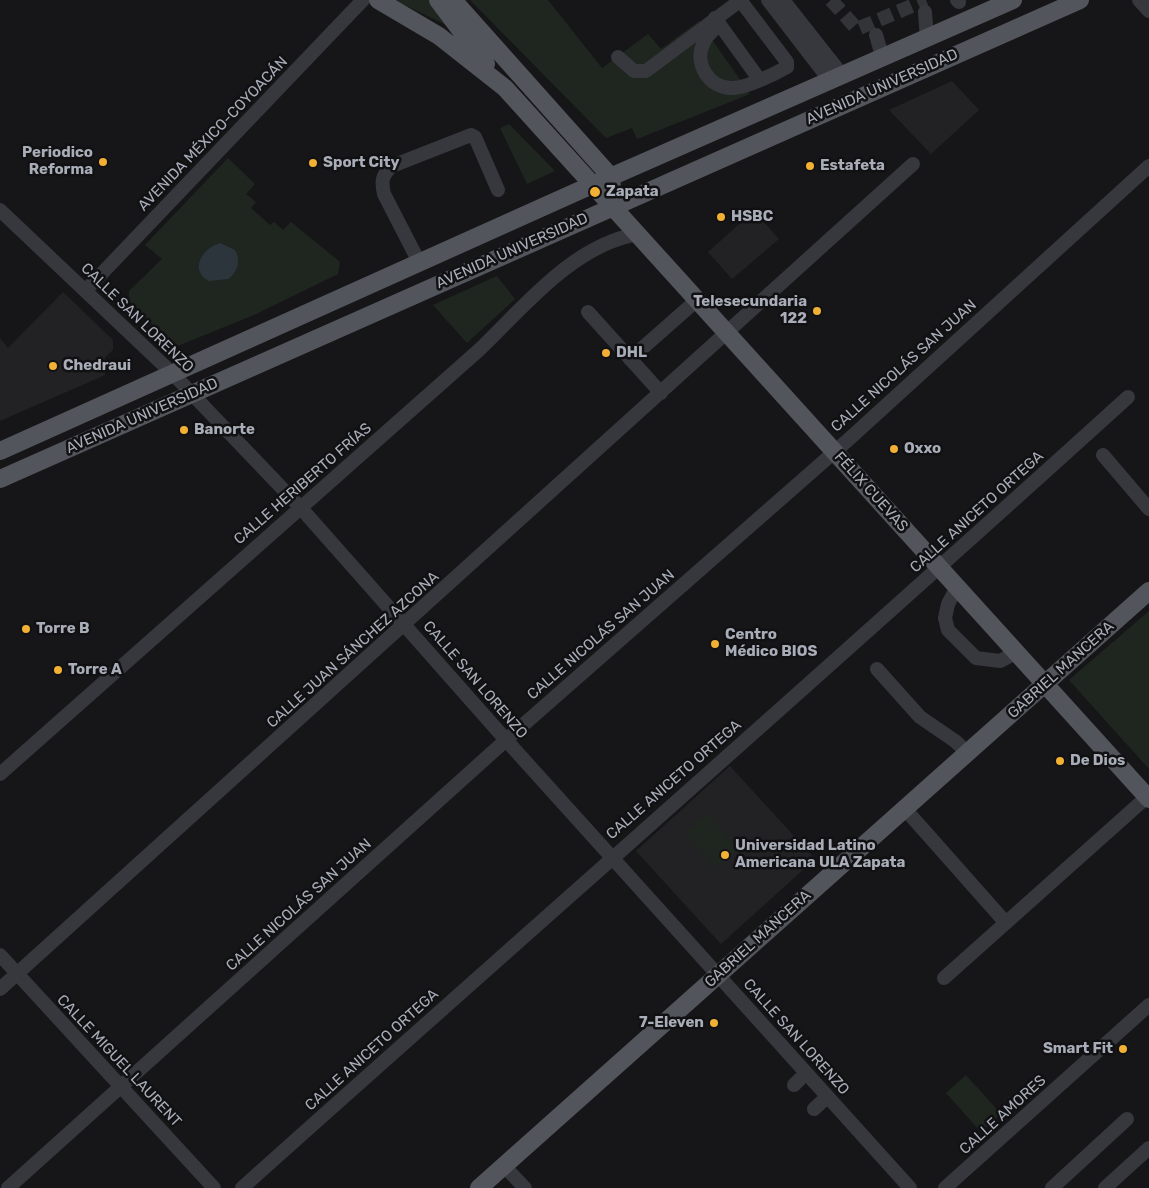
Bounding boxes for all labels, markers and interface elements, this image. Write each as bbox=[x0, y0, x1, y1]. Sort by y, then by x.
street label: AVENIDA UNIVERSIDAD bbox=[803, 45, 961, 129]
street label: AVENIDA MÉXICO-COYOACÁN bbox=[134, 53, 292, 215]
place label: Periodico Reforma bbox=[22, 144, 93, 179]
place label: Sport City bbox=[323, 154, 399, 172]
marker: Periodico Reforma bbox=[97, 156, 109, 168]
marker: Sport City bbox=[307, 157, 319, 169]
place label: Estafeta bbox=[820, 157, 885, 175]
marker: Estafeta bbox=[804, 160, 816, 172]
place label: Zapata bbox=[606, 183, 659, 201]
marker: Zapata bbox=[588, 185, 602, 199]
place label: HSBC bbox=[731, 208, 773, 226]
street label: AVENIDA UNIVERSIDAD bbox=[433, 209, 591, 293]
marker: HSBC bbox=[715, 211, 727, 223]
street label: CALLE SAN LORENZO bbox=[77, 260, 197, 376]
place label: Telesecundaria 122 bbox=[693, 293, 807, 328]
street label: CALLE NICOLÁS SAN JUAN bbox=[828, 296, 980, 436]
marker: Telesecundaria 122 bbox=[811, 305, 823, 317]
place label: DHL bbox=[616, 344, 647, 362]
marker: DHL bbox=[600, 347, 612, 359]
place label: Chedraui bbox=[63, 357, 131, 375]
marker: Chedraui bbox=[47, 360, 59, 372]
street label: AVENIDA UNIVERSIDAD bbox=[63, 374, 221, 458]
street label: CALLE HERIBERTO FRÍAS bbox=[231, 419, 375, 549]
place label: Banorte bbox=[194, 421, 255, 439]
marker: Banorte bbox=[178, 424, 190, 436]
place label: Oxxo bbox=[904, 440, 941, 458]
marker: Oxxo bbox=[888, 443, 900, 455]
street label: CALLE ANICETO ORTEGA bbox=[907, 447, 1047, 577]
street label: FÉLIX CUEVAS bbox=[830, 448, 912, 536]
street label: CALLE NICOLÁS SAN JUAN bbox=[524, 566, 678, 704]
street label: CALLE JUAN SÁNCHEZ AZCONA bbox=[263, 568, 443, 732]
street label: CALLE SAN LORENZO bbox=[419, 618, 531, 742]
street label: GABRIEL MANCERA bbox=[1004, 618, 1118, 722]
place label: Torre B bbox=[36, 620, 90, 638]
marker: Torre B bbox=[20, 623, 32, 635]
place label: Centro Médico BIOS bbox=[725, 626, 817, 661]
marker: Centro Médico BIOS bbox=[709, 638, 721, 650]
place label: Torre A bbox=[68, 661, 122, 679]
marker: Torre A bbox=[52, 664, 64, 676]
street label: CALLE ANICETO ORTEGA bbox=[603, 716, 745, 844]
place label: De Dios bbox=[1070, 752, 1125, 770]
marker: De Dios bbox=[1054, 755, 1066, 767]
street label: CALLE NICOLÁS SAN JUAN bbox=[223, 835, 375, 975]
place label: Universidad Latino Americana ULA Zapata bbox=[735, 837, 905, 872]
marker: Universidad Latino Americana ULA Zapata bbox=[719, 849, 731, 861]
street label: GABRIEL MANCERA bbox=[701, 887, 815, 991]
street label: CALLE SAN LORENZO bbox=[739, 975, 853, 1099]
street label: CALLE ANICETO ORTEGA bbox=[302, 985, 442, 1115]
street label: CALLE MIGUEL LAURENT bbox=[53, 991, 185, 1131]
place label: 7-Eleven bbox=[639, 1014, 704, 1032]
marker: 7-Eleven bbox=[708, 1017, 720, 1029]
place label: Smart Fit bbox=[1043, 1040, 1113, 1058]
marker: Smart Fit bbox=[1117, 1043, 1129, 1055]
street label: CALLE AMORES bbox=[956, 1072, 1050, 1158]

